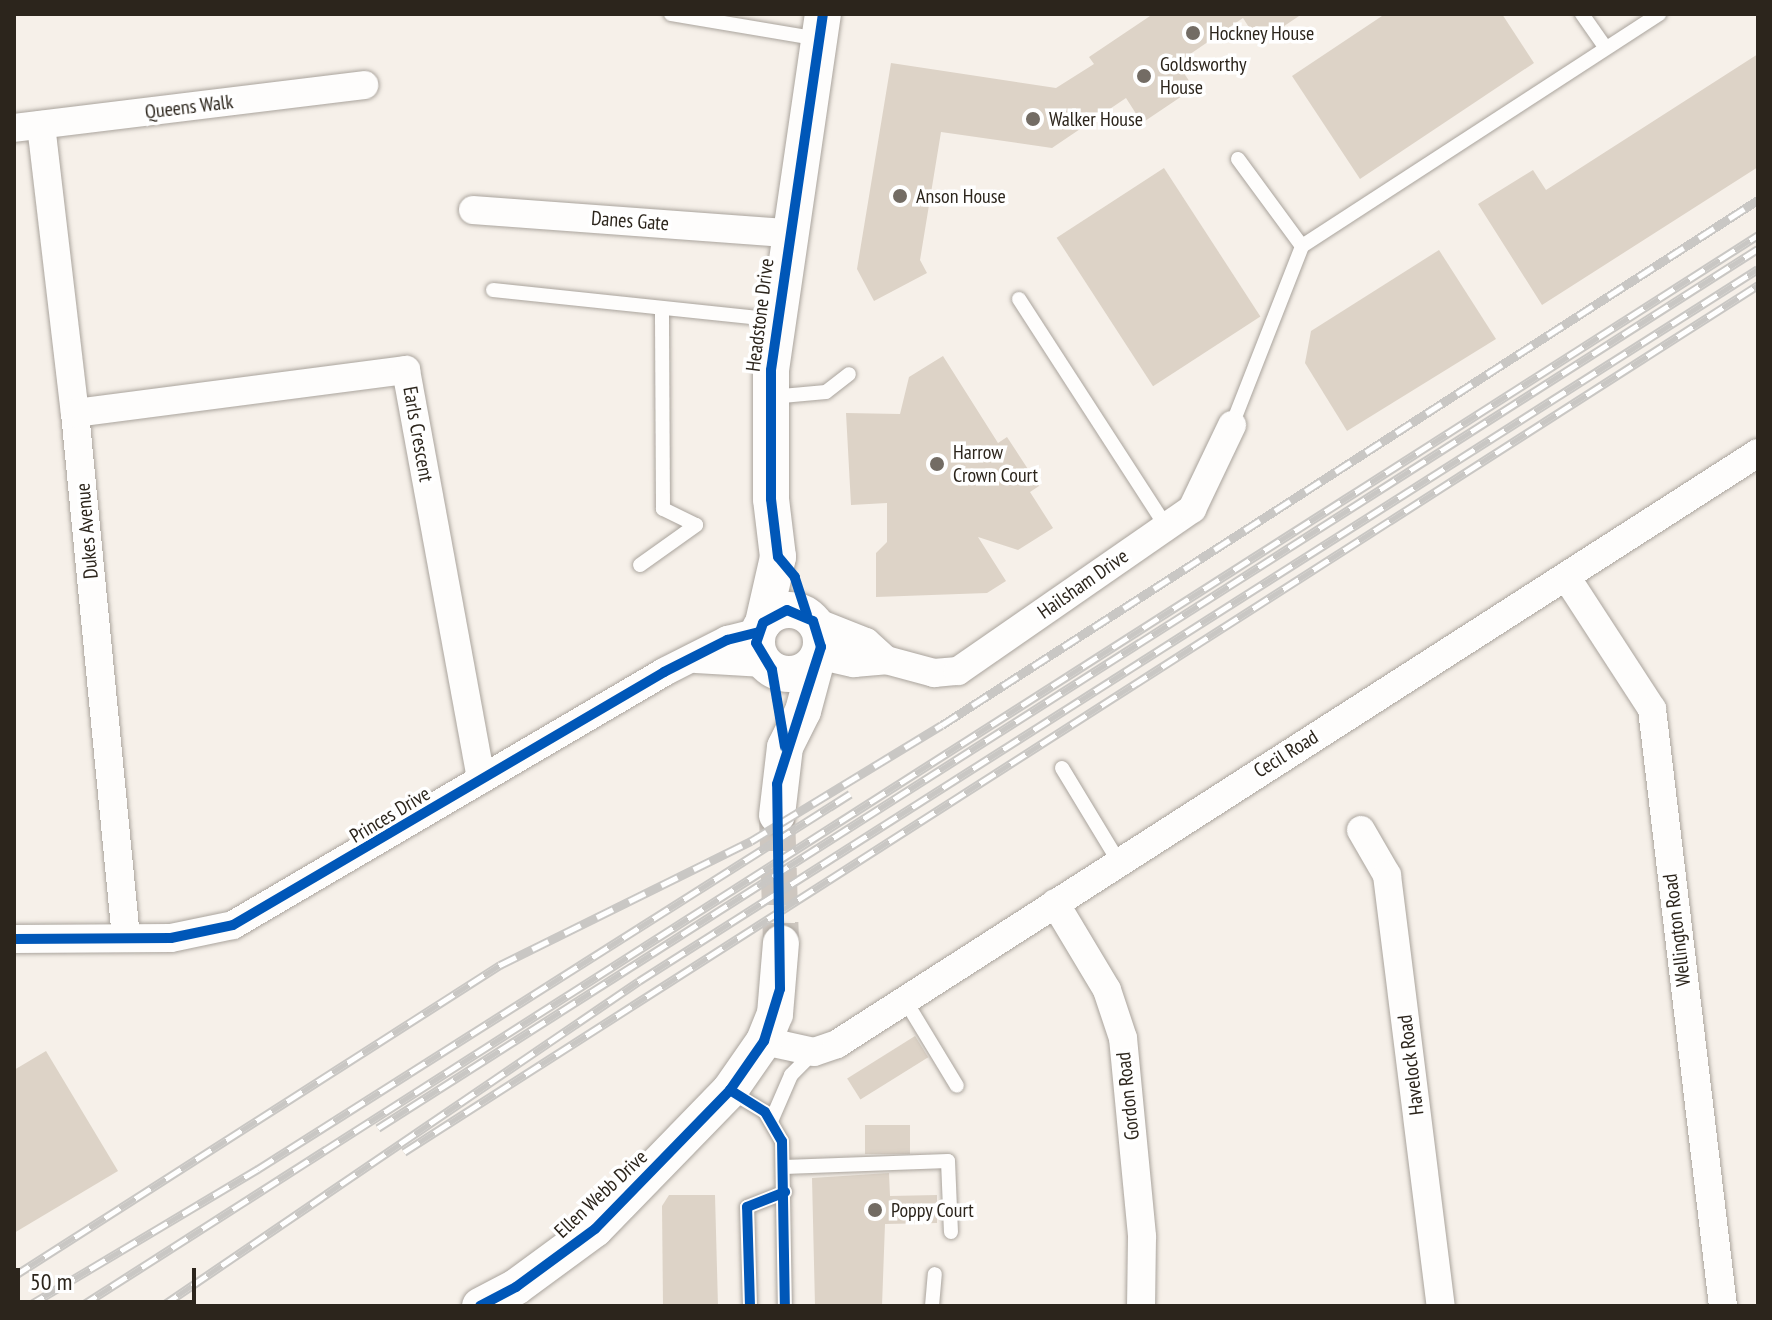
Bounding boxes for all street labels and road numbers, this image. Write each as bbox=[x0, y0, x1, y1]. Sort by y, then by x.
street label: Queens Walk bbox=[143, 90, 235, 124]
street label: Danes Gate bbox=[590, 206, 670, 236]
street label: Headstone Drive bbox=[741, 257, 779, 373]
street label: Earls Crescent bbox=[398, 384, 438, 484]
street label: Dukes Avenue bbox=[71, 482, 103, 580]
street label: Hailsham Drive bbox=[1033, 544, 1133, 624]
street label: Cecil Road bbox=[1249, 725, 1323, 783]
street label: Princes Drive bbox=[345, 782, 435, 848]
street label: Wellington Road bbox=[1658, 872, 1696, 988]
street label: Havelock Road bbox=[1393, 1013, 1429, 1117]
street label: Gordon Road bbox=[1111, 1051, 1145, 1141]
street label: Ellen Webb Drive bbox=[550, 1145, 652, 1243]

